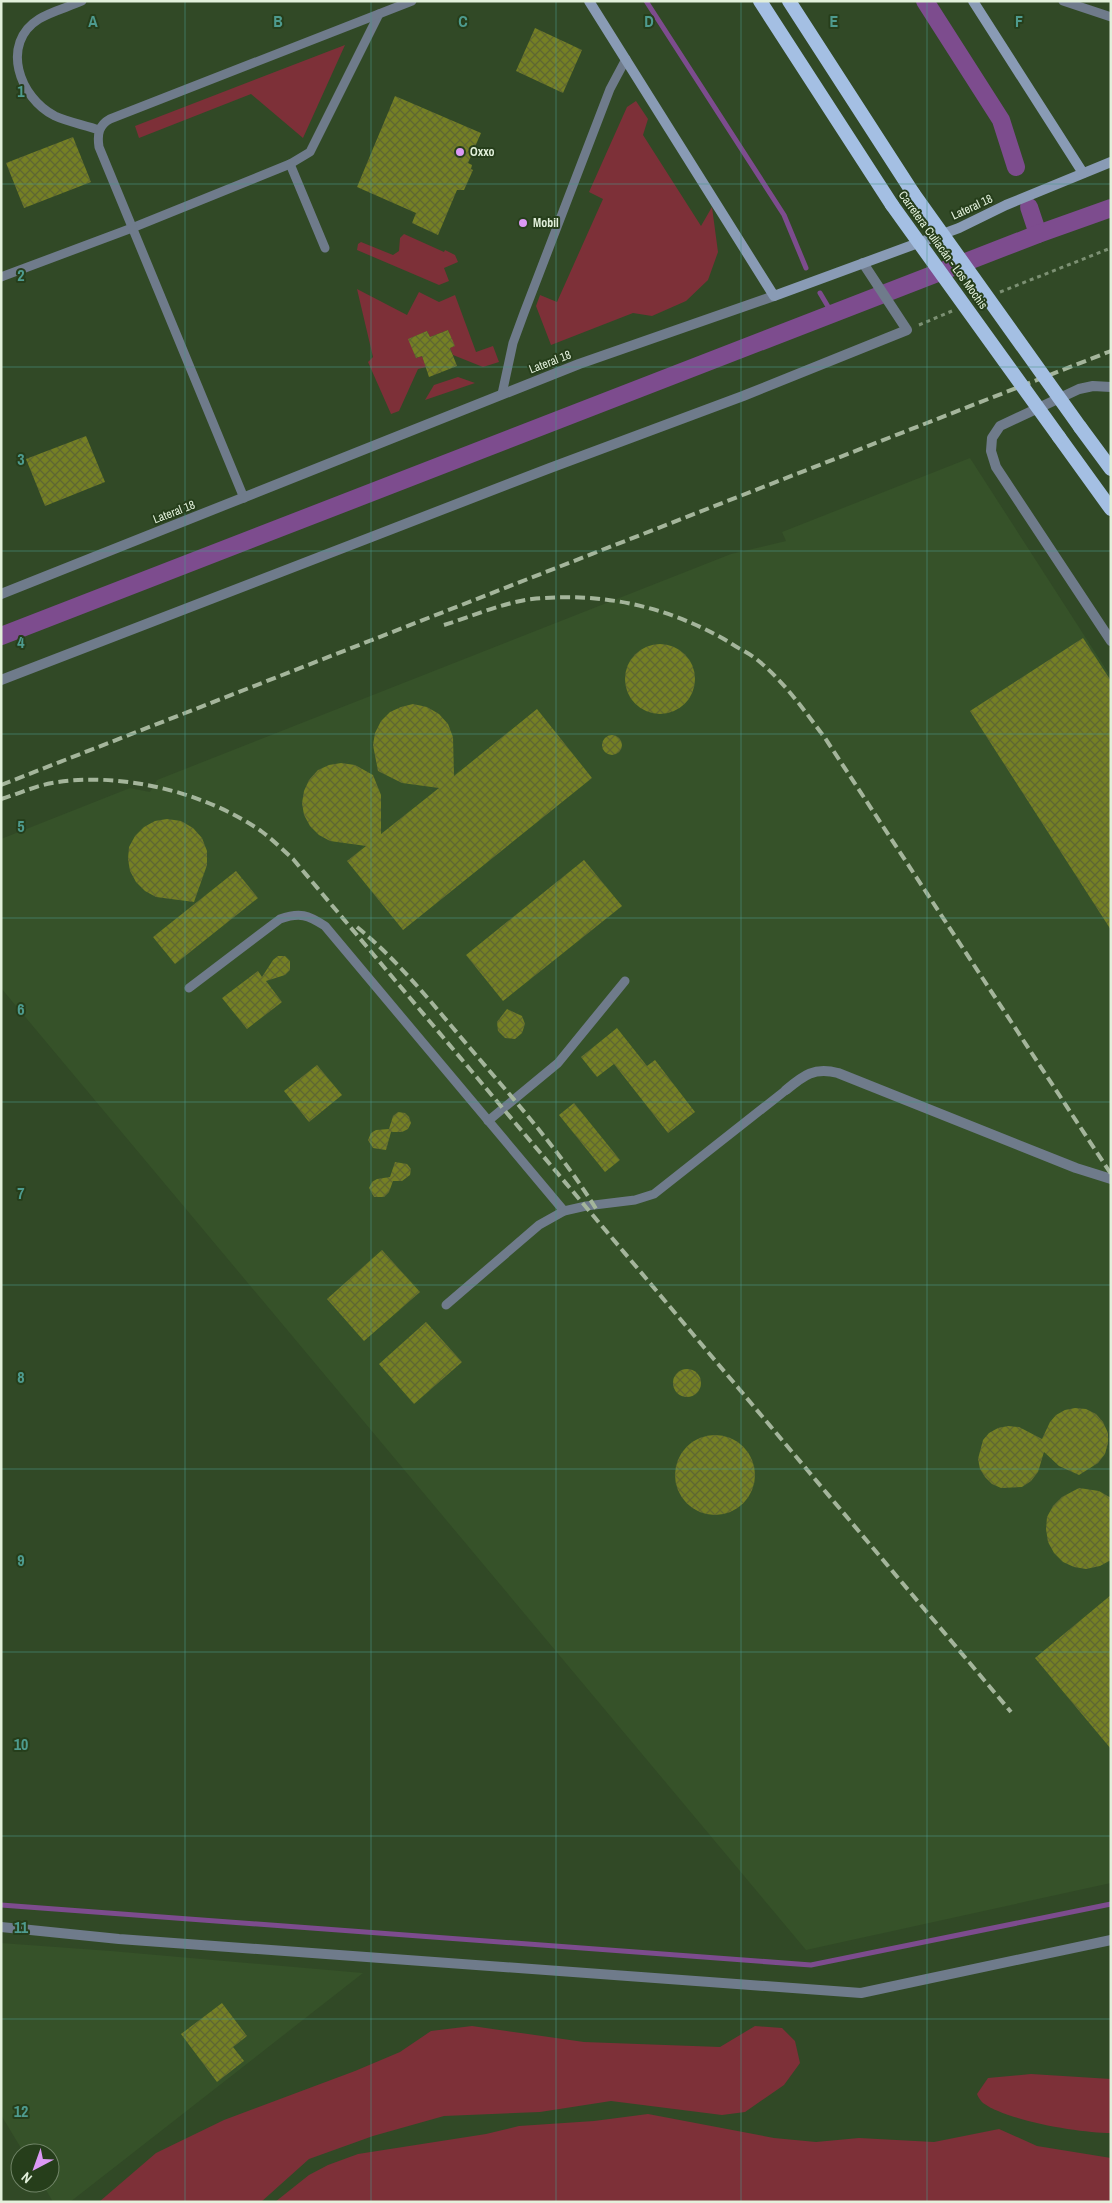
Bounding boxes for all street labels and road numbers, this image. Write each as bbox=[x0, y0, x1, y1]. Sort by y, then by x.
street label: Carretera Culiacán - Los Mochis bbox=[895, 188, 991, 312]
street label: Lateral 18 bbox=[949, 191, 995, 223]
street label: Lateral 18 bbox=[527, 347, 573, 377]
street label: Lateral 18 bbox=[151, 497, 197, 527]

